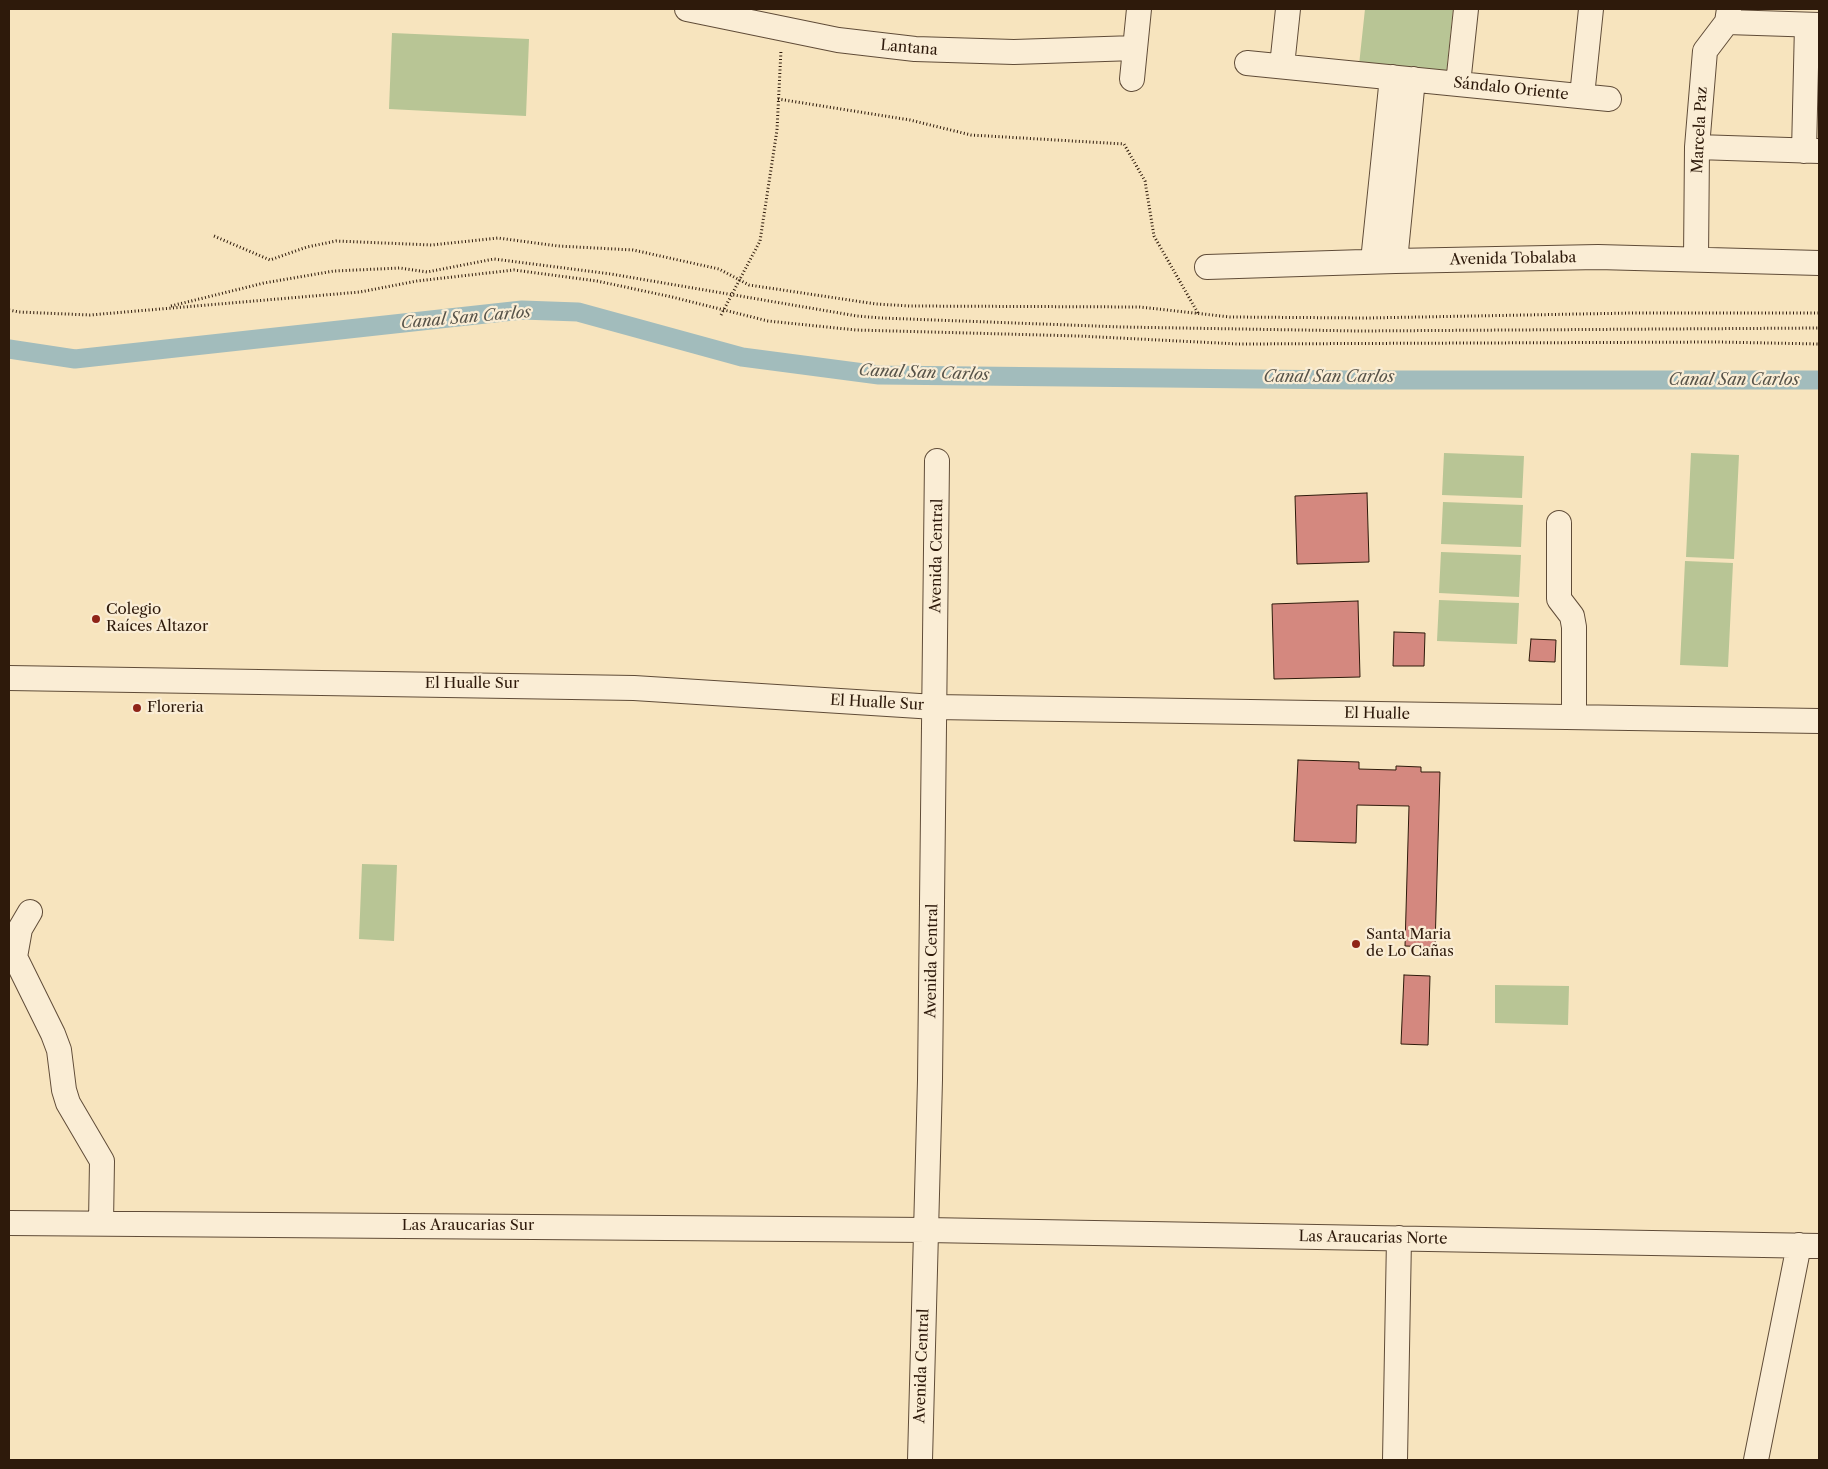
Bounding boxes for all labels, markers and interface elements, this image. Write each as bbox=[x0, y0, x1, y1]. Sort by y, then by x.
street label: Lantana bbox=[880, 37, 938, 59]
street label: Sándalo Oriente bbox=[1452, 74, 1570, 104]
street label: Marcela Paz bbox=[1689, 86, 1711, 174]
street label: Avenida Tobalaba bbox=[1450, 249, 1576, 269]
water label: Canal San Carlos bbox=[400, 303, 532, 333]
water label: Canal San Carlos bbox=[858, 361, 990, 385]
water label: Canal San Carlos bbox=[1264, 367, 1394, 387]
water label: Canal San Carlos bbox=[1669, 370, 1799, 390]
street label: Avenida Central bbox=[927, 499, 947, 613]
place label: Colegio Raíces Altazor bbox=[106, 601, 208, 636]
marker: Colegio Raíces Altazor bbox=[90, 613, 102, 625]
street label: El Hualle Sur bbox=[425, 675, 519, 693]
street label: El Hualle Sur bbox=[829, 692, 925, 714]
place label: Floreria bbox=[147, 699, 204, 717]
marker: Floreria bbox=[131, 702, 143, 714]
street label: El Hualle bbox=[1344, 704, 1410, 724]
street label: Avenida Central bbox=[922, 904, 942, 1018]
place label: Santa Maria de Lo Cañas bbox=[1366, 926, 1454, 961]
marker: Santa Maria de Lo Cañas bbox=[1350, 938, 1362, 950]
street label: Las Araucarias Sur bbox=[402, 1217, 534, 1235]
street label: Las Araucarias Norte bbox=[1298, 1228, 1448, 1248]
street label: Avenida Central bbox=[911, 1308, 933, 1424]

